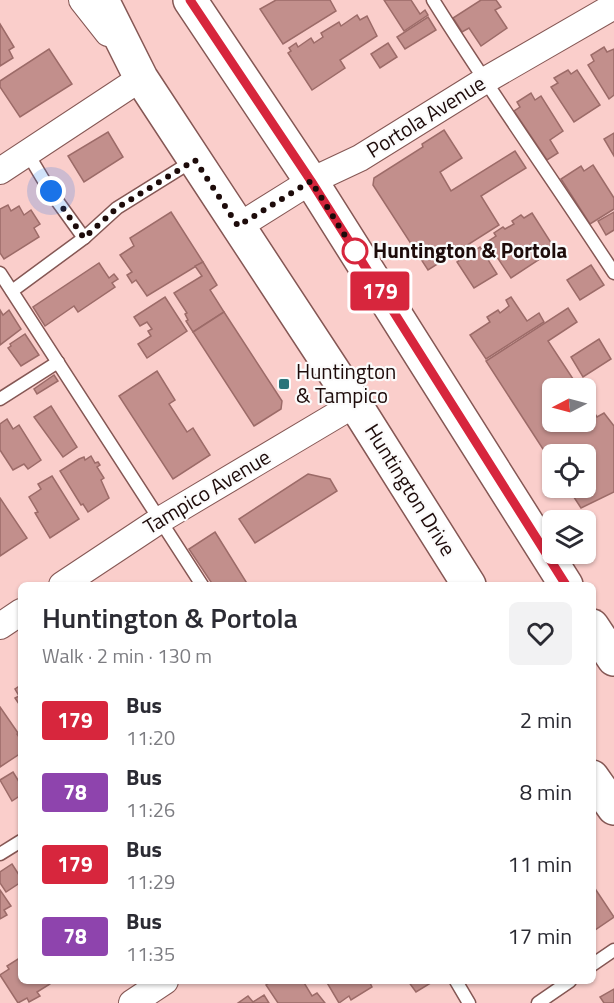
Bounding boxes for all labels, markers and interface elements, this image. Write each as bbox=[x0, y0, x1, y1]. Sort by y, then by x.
street label: Portola Avenue bbox=[360, 67, 491, 165]
your location bbox=[36, 176, 66, 206]
place label: Huntington & Portola bbox=[373, 234, 568, 266]
marker: Huntington & Portola bbox=[342, 238, 368, 264]
line badge: 179 bbox=[346, 272, 415, 310]
text: 179 bbox=[362, 275, 398, 307]
place label: Huntington & Tampico bbox=[296, 355, 396, 411]
marker: Huntington & Tampico bbox=[277, 377, 291, 391]
north arrow bbox=[542, 378, 596, 432]
map controls bbox=[542, 378, 596, 564]
street label: Huntington Drive bbox=[357, 417, 464, 562]
street label: Tampico Avenue bbox=[137, 441, 276, 542]
button: locate bbox=[542, 444, 596, 498]
button: layers bbox=[542, 510, 596, 564]
text: Huntington & Portola bbox=[42, 596, 298, 639]
button: heart bbox=[509, 602, 572, 665]
text: Walk · 2 min · 130 m bbox=[42, 640, 212, 671]
text: Bus bbox=[126, 688, 162, 722]
text: 2 min bbox=[520, 703, 572, 737]
text: 179 bbox=[57, 704, 93, 736]
text: 11:20 bbox=[126, 722, 175, 753]
text: Bus bbox=[126, 760, 162, 794]
text: 8 min bbox=[520, 775, 572, 809]
text: 78 bbox=[63, 776, 87, 808]
text: 11:26 bbox=[126, 794, 175, 825]
text: Bus bbox=[126, 832, 162, 866]
text: 11 min bbox=[507, 847, 572, 881]
text: 179 bbox=[57, 848, 93, 880]
text: 11:29 bbox=[126, 866, 175, 897]
text: Bus bbox=[126, 904, 162, 938]
text: 17 min bbox=[507, 919, 572, 953]
text: 78 bbox=[63, 920, 87, 952]
text: 11:35 bbox=[126, 938, 175, 969]

